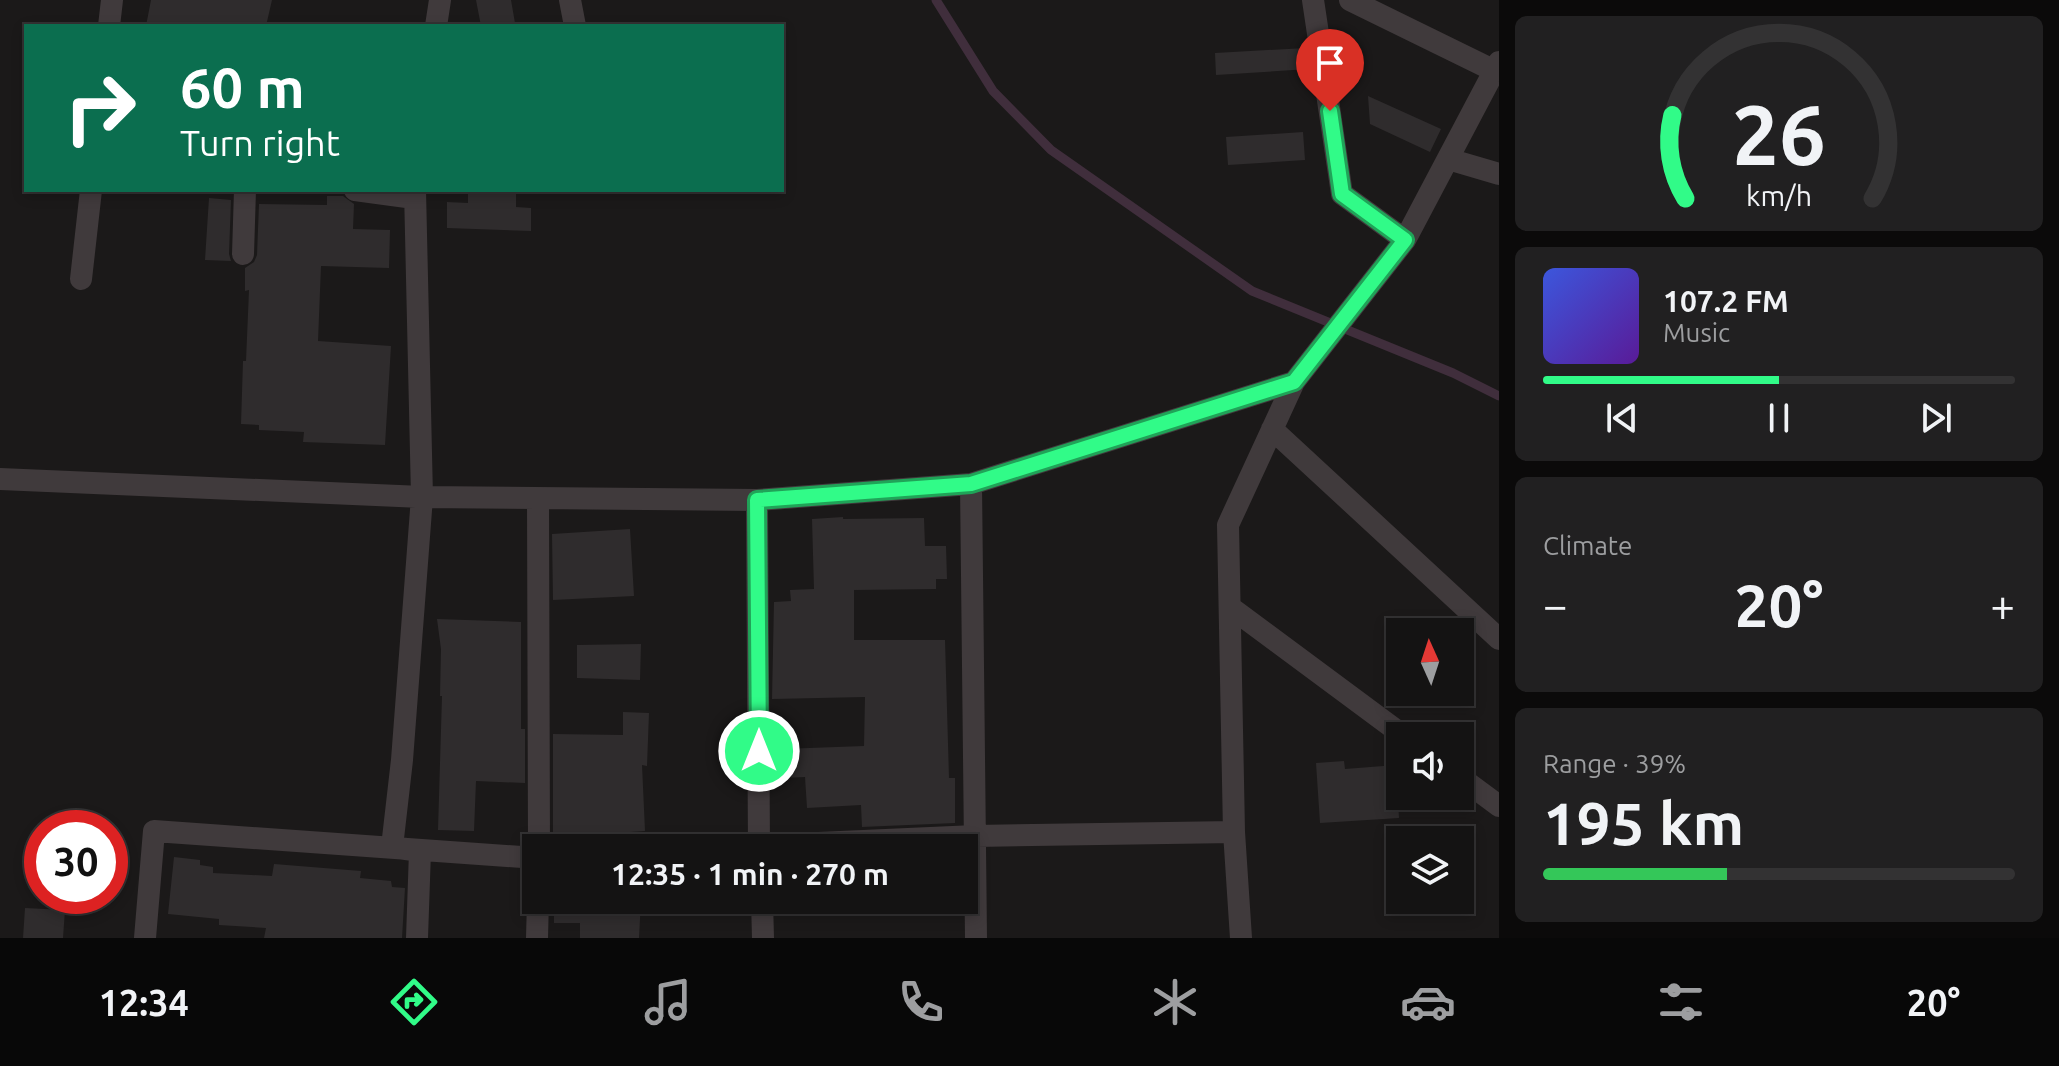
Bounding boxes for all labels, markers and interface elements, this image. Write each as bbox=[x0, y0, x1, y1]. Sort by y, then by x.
pin bbox=[1296, 29, 1364, 111]
icon: arrive bbox=[1308, 41, 1352, 85]
icon: right bbox=[48, 56, 152, 160]
text: 60 m bbox=[180, 56, 305, 119]
text: 26 bbox=[1732, 87, 1826, 181]
text: Turn right bbox=[180, 122, 340, 163]
text: km/h bbox=[1746, 179, 1812, 211]
text: 107.2 FM bbox=[1663, 284, 1789, 318]
text: Music bbox=[1663, 318, 1730, 347]
icon: previous bbox=[1600, 396, 1644, 440]
icon: pause bbox=[1757, 396, 1801, 440]
icon: next bbox=[1914, 396, 1958, 440]
text: Climate bbox=[1543, 531, 1632, 560]
text: 20° bbox=[1735, 571, 1823, 638]
text: − bbox=[1543, 580, 1568, 629]
text: + bbox=[1990, 580, 2015, 629]
north arrow bbox=[1386, 618, 1474, 706]
map controls bbox=[1386, 618, 1474, 914]
position arrow bbox=[717, 709, 801, 793]
button: sound bbox=[1386, 722, 1474, 810]
text: Range · 39% bbox=[1543, 749, 1686, 778]
text: 195 km bbox=[1543, 789, 1744, 856]
speed limit sign: 30 bbox=[24, 810, 128, 914]
button: layers bbox=[1386, 826, 1474, 914]
text: 12:35 · 1 min · 270 m bbox=[611, 857, 889, 891]
icon: directions bbox=[386, 974, 442, 1030]
icon: music bbox=[640, 974, 696, 1030]
icon: phone bbox=[893, 974, 949, 1030]
icon: climate bbox=[1147, 974, 1203, 1030]
icon: car bbox=[1400, 974, 1456, 1030]
icon: filters bbox=[1653, 974, 1709, 1030]
text: 12:34 bbox=[99, 982, 189, 1023]
text: 20° bbox=[1907, 982, 1960, 1023]

